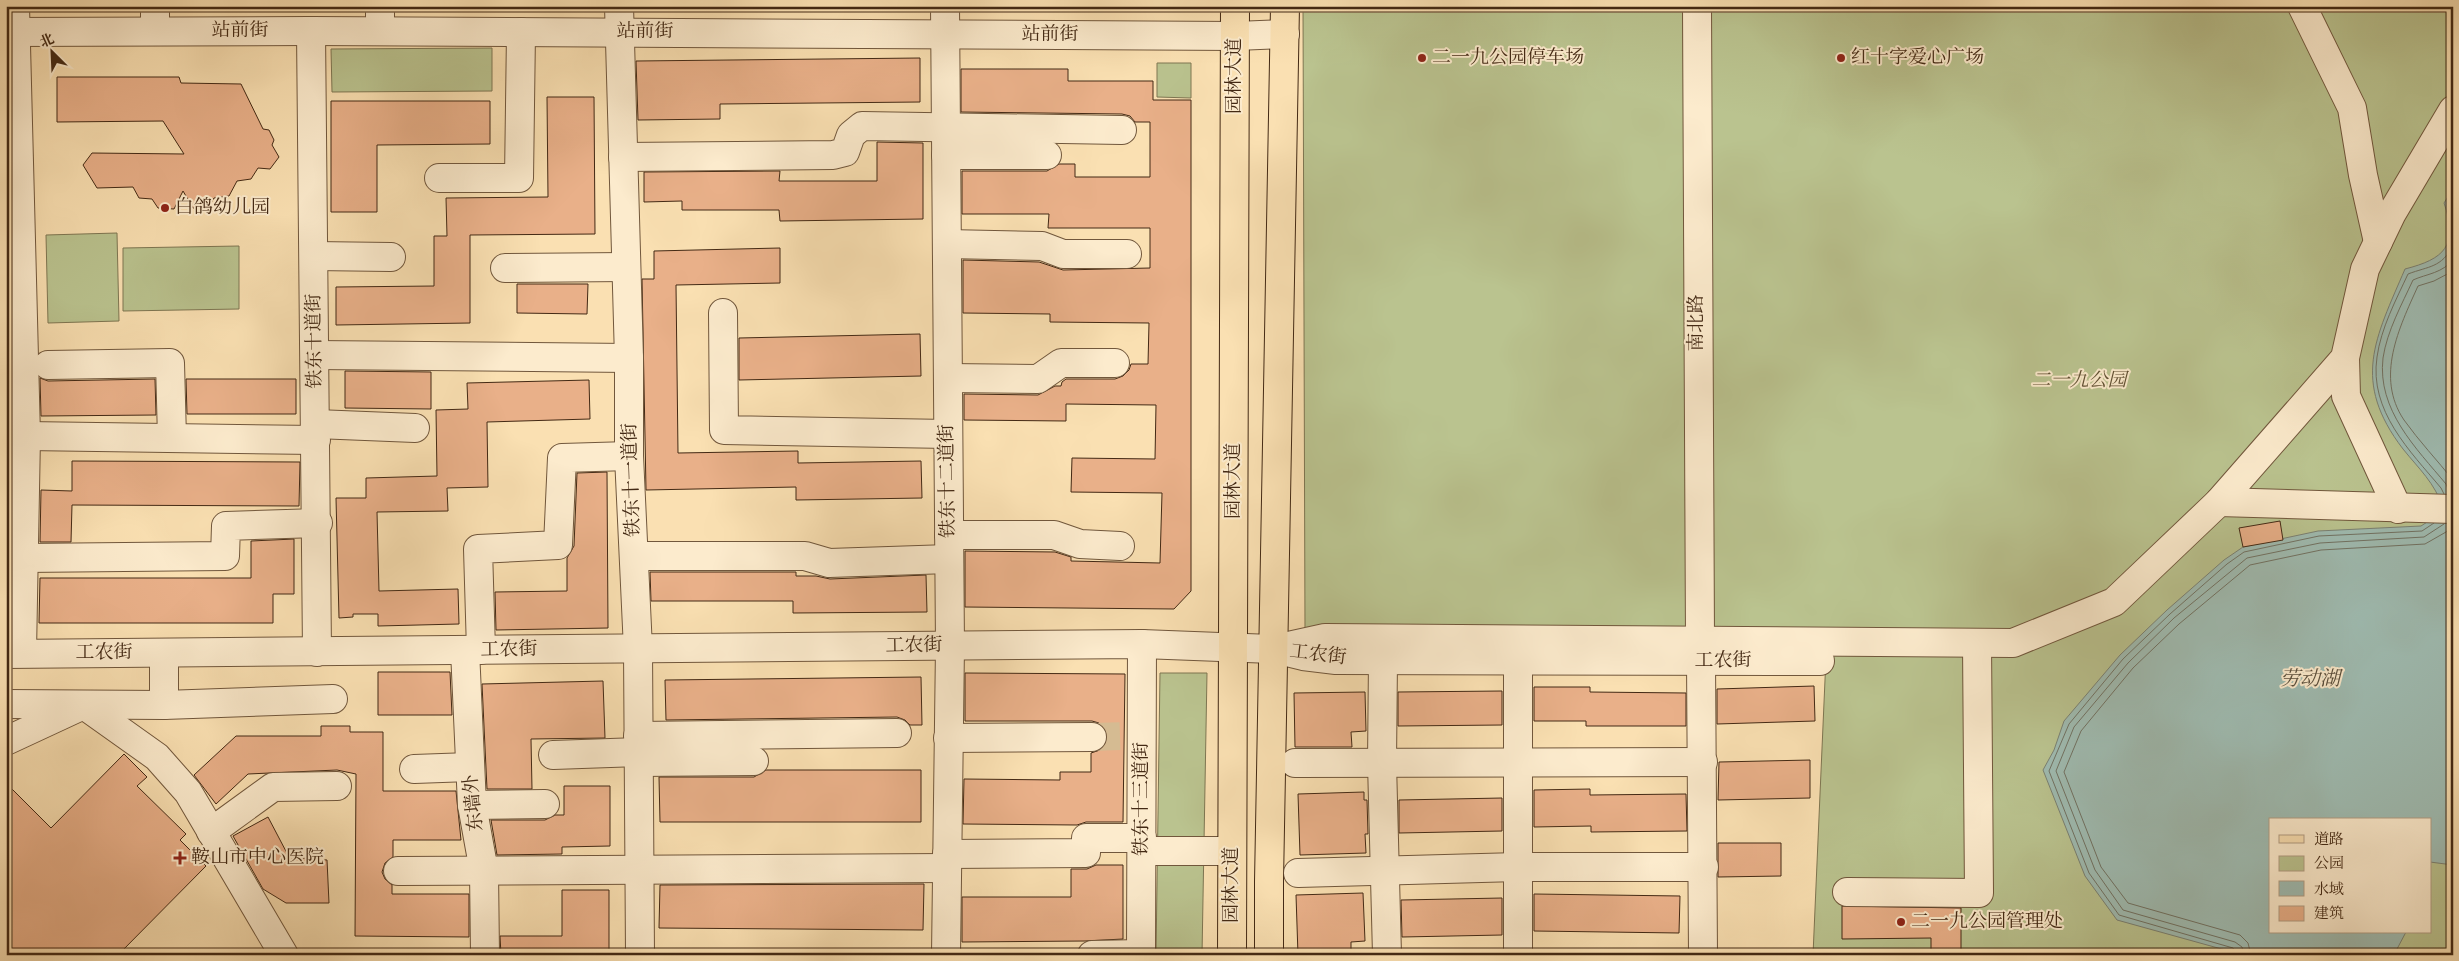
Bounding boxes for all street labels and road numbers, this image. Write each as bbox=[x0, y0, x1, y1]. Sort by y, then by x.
street label: 站前街 bbox=[211, 19, 269, 43]
street label: 站前街 bbox=[616, 20, 674, 44]
street label: 站前街 bbox=[1021, 23, 1079, 47]
street label: 园林大道 bbox=[1223, 38, 1247, 114]
street label: 铁东十道街 bbox=[302, 293, 328, 389]
street label: 南北路 bbox=[1685, 294, 1709, 352]
street label: 铁东十一道街 bbox=[618, 423, 646, 537]
street label: 铁东十二道街 bbox=[935, 424, 961, 538]
street label: 园林大道 bbox=[1222, 443, 1246, 519]
street label: 工农街 bbox=[885, 634, 943, 658]
street label: 工农街 bbox=[480, 638, 538, 662]
street label: 工农街 bbox=[1288, 640, 1348, 670]
street label: 工农街 bbox=[75, 641, 133, 665]
street label: 工农街 bbox=[1694, 649, 1752, 673]
street label: 铁东十三道街 bbox=[1130, 742, 1154, 856]
street label: 东墙外 bbox=[459, 773, 489, 833]
street label: 园林大道 bbox=[1220, 847, 1244, 923]

